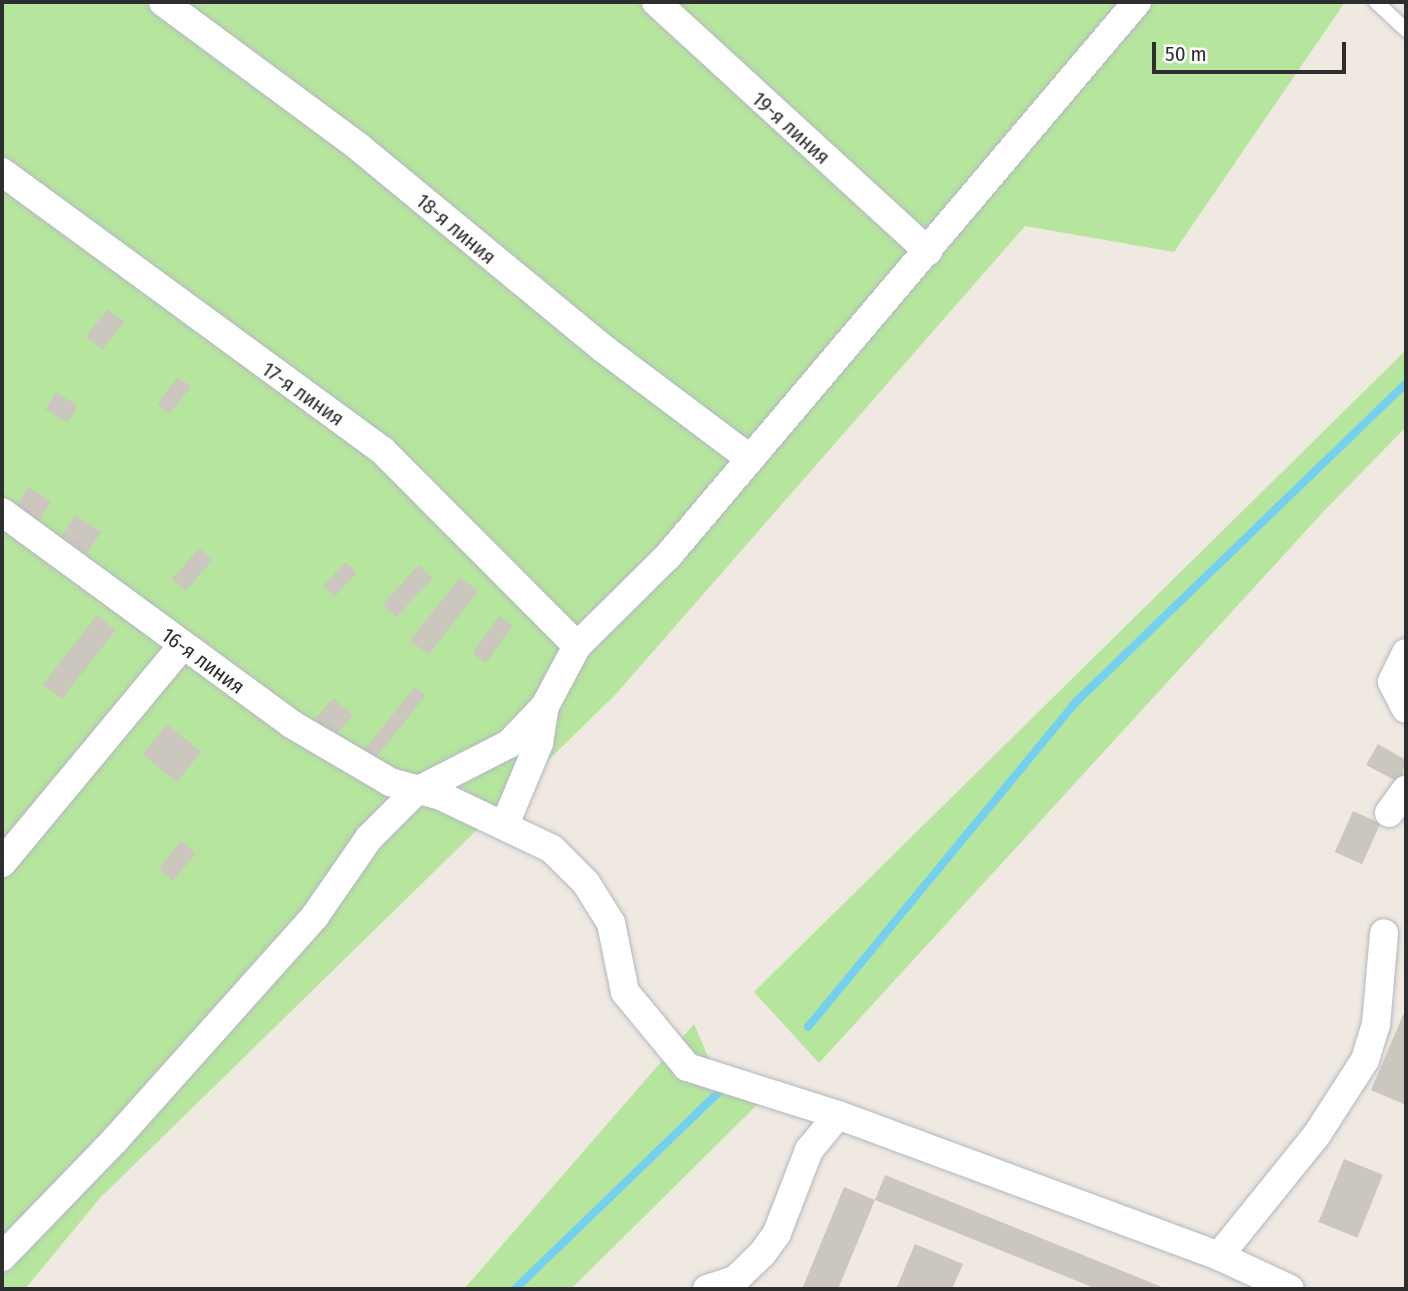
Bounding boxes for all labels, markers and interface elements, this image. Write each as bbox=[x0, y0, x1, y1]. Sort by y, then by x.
scale bar bbox=[1156, 28, 1350, 72]
text: 50 m bbox=[1165, 41, 1207, 67]
street label: 19-я линия bbox=[747, 86, 835, 170]
street label: 18-я линия bbox=[411, 188, 501, 270]
street label: 17-я линия bbox=[257, 357, 349, 431]
street label: 16-я линия bbox=[157, 622, 249, 700]

